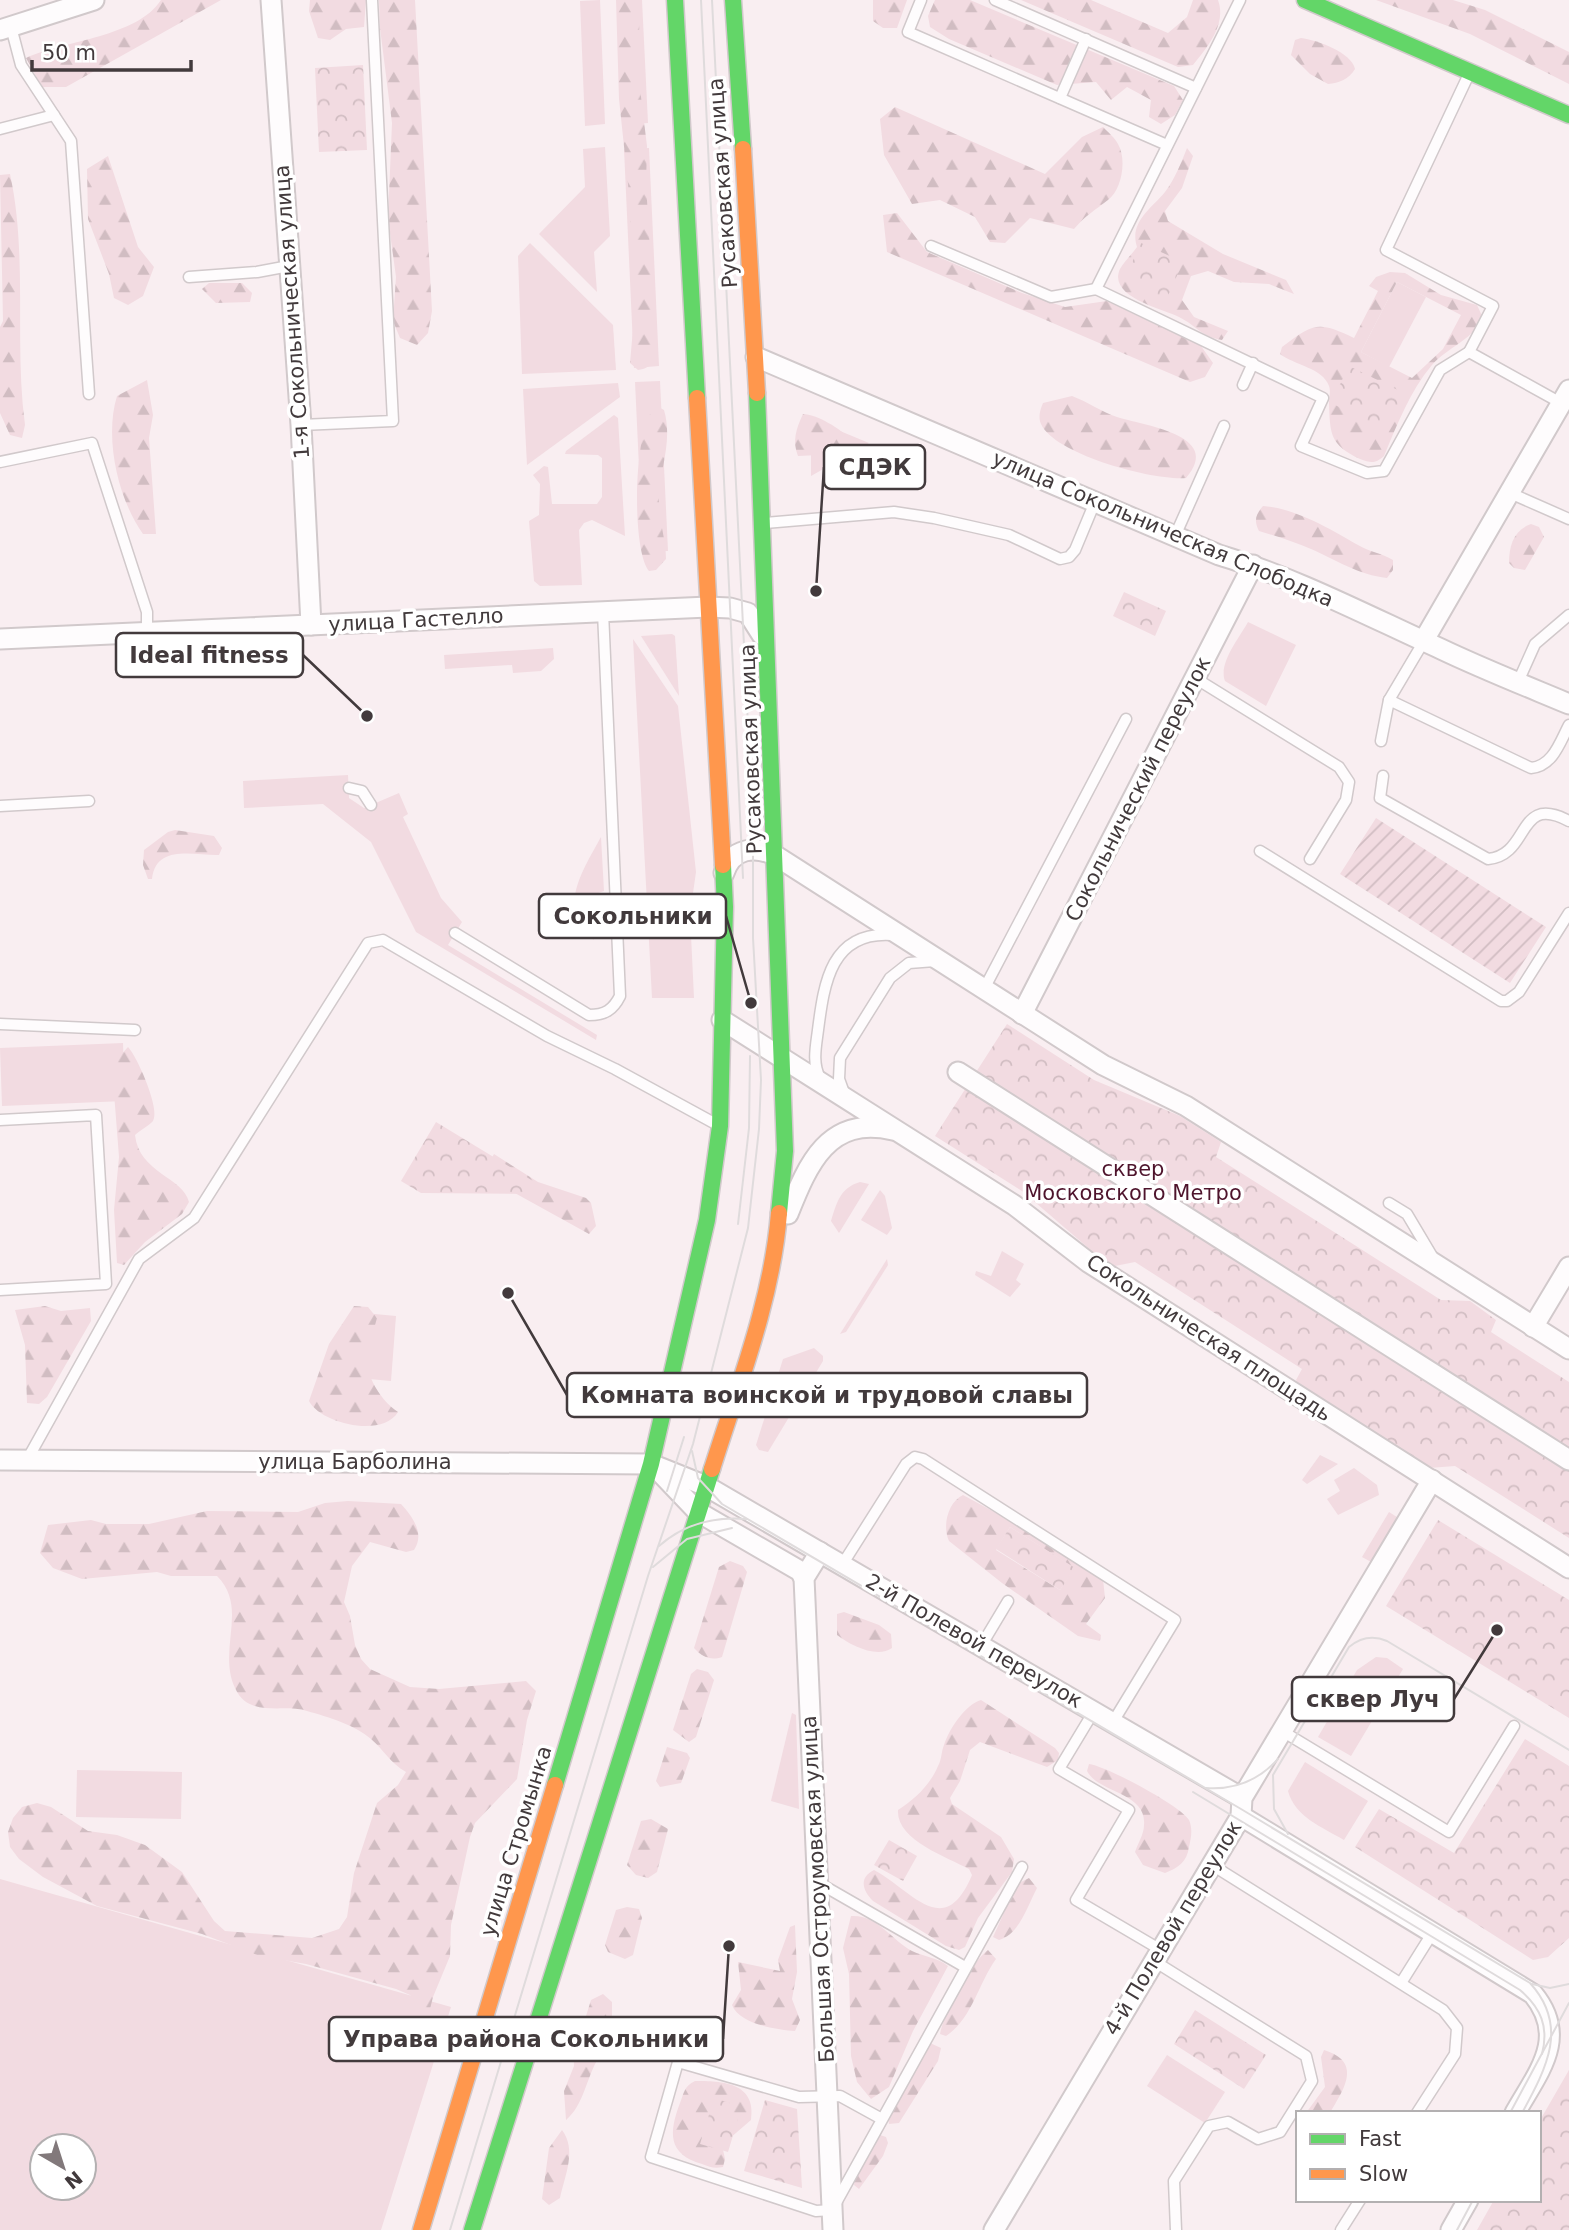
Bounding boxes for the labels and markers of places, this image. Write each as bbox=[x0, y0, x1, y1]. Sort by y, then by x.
callout: СДЭК bbox=[824, 445, 925, 489]
callout: Ideal fitness bbox=[116, 633, 303, 677]
callout: Сокольники bbox=[539, 894, 726, 938]
callout: Комната воинской и трудовой славы bbox=[567, 1373, 1087, 1417]
callout: сквер Луч bbox=[1292, 1677, 1454, 1721]
callout: Управа района Сокольники bbox=[329, 2017, 723, 2061]

